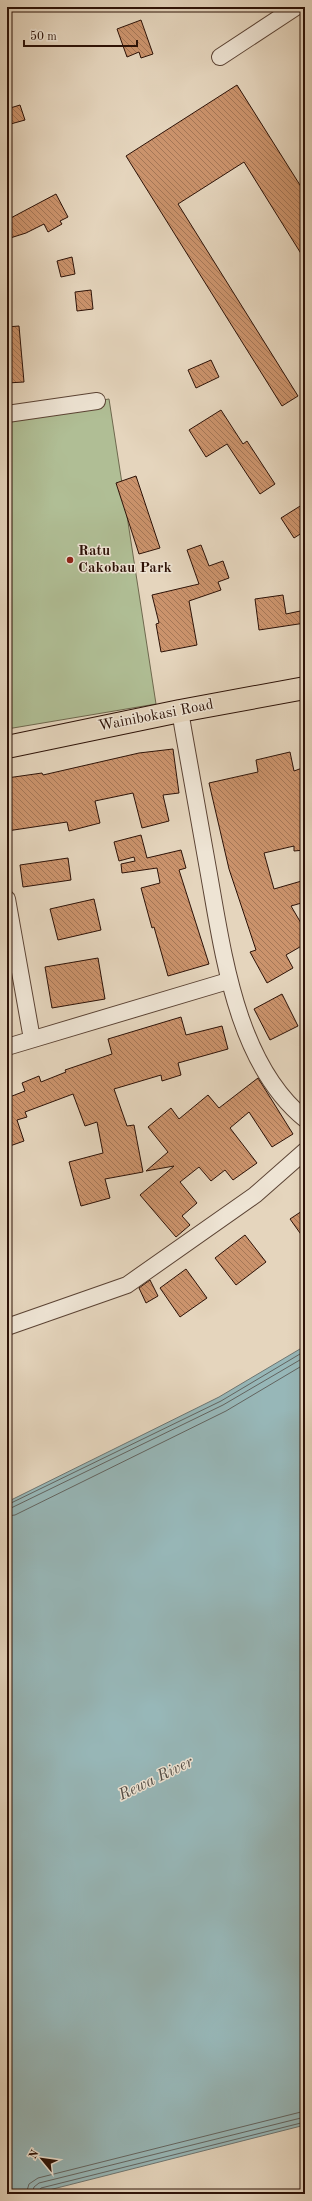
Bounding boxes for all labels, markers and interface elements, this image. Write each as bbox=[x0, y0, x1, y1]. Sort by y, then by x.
scale bar bbox=[24, 22, 137, 48]
text: 50 m bbox=[30, 30, 57, 43]
place label: Ratu Cakobau Park bbox=[78, 544, 172, 576]
marker: Ratu Cakobau Park bbox=[65, 555, 75, 565]
street label: Wainibokasi Road bbox=[97, 697, 215, 735]
water label: Rewa River bbox=[115, 1754, 197, 1804]
north arrow bbox=[22, 2139, 62, 2179]
text: N bbox=[28, 2148, 42, 2161]

